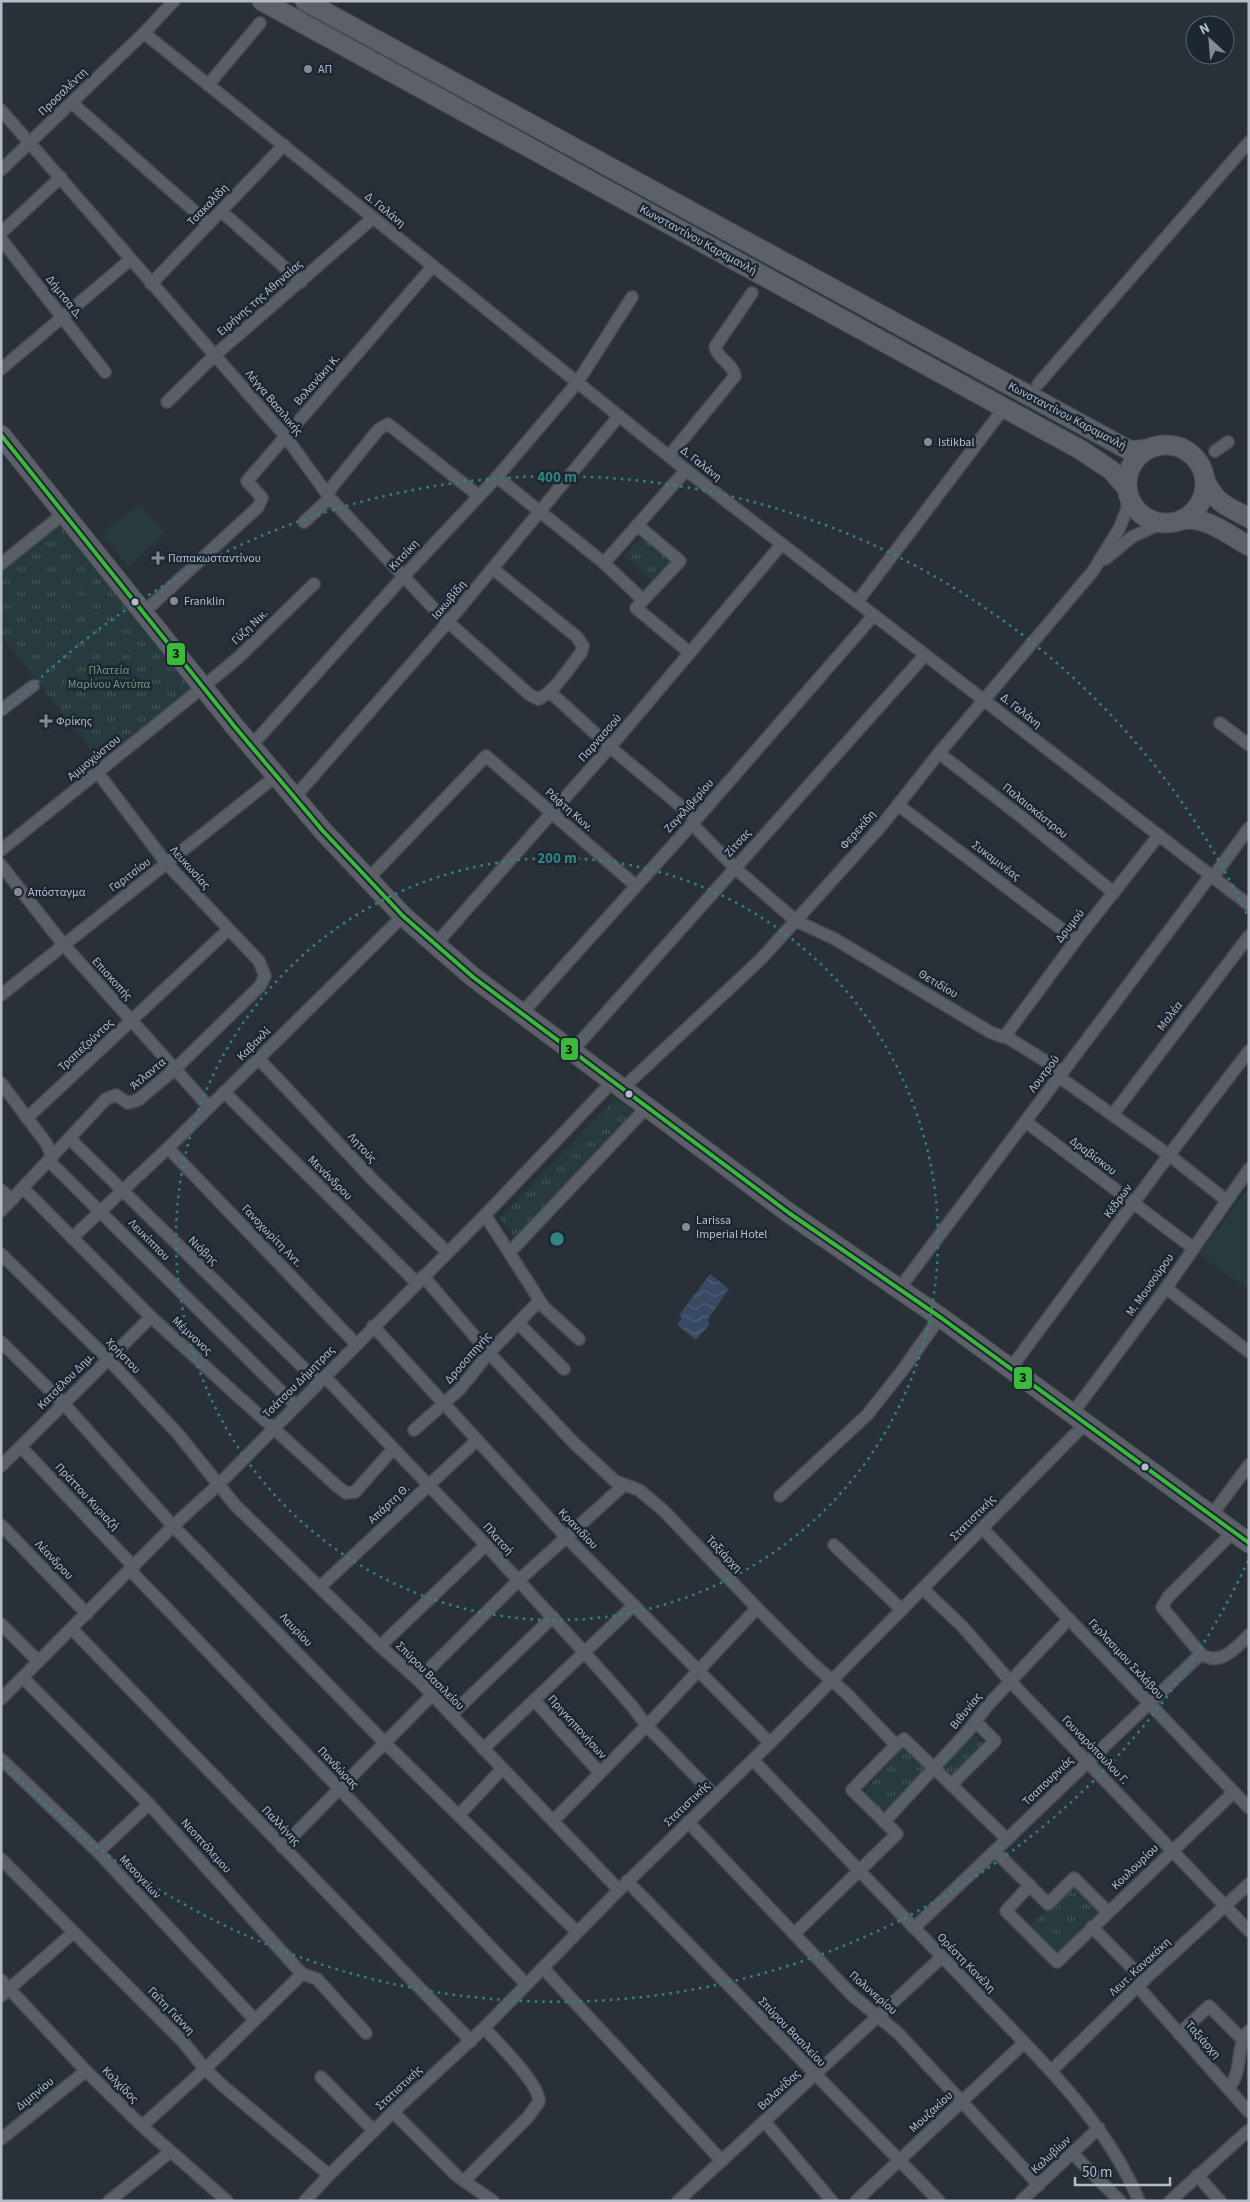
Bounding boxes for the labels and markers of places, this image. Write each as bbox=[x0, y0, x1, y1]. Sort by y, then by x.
place label: ΑΠ bbox=[318, 61, 332, 78]
marker: ΑΠ bbox=[302, 63, 314, 75]
place label: Istikbal bbox=[938, 434, 974, 451]
marker: Istikbal bbox=[922, 436, 934, 448]
place label: Παπακωσταντίνου bbox=[168, 550, 261, 567]
marker: Παπακωσταντίνου bbox=[152, 552, 164, 564]
place label: Franklin bbox=[184, 593, 225, 610]
marker: Franklin bbox=[168, 595, 180, 607]
unlabelled marker bbox=[130, 597, 140, 607]
place label: Φρίκης bbox=[56, 713, 92, 730]
marker: Φρίκης bbox=[40, 715, 52, 727]
place label: Απόσταγμα bbox=[28, 884, 86, 901]
marker: Απόσταγμα bbox=[12, 886, 24, 898]
unlabelled marker bbox=[624, 1089, 634, 1099]
place label: Larissa Imperial Hotel bbox=[696, 1212, 767, 1243]
marker: Larissa Imperial Hotel bbox=[680, 1221, 692, 1233]
centre of rings bbox=[548, 1230, 566, 1248]
unlabelled marker bbox=[1140, 1462, 1150, 1472]

